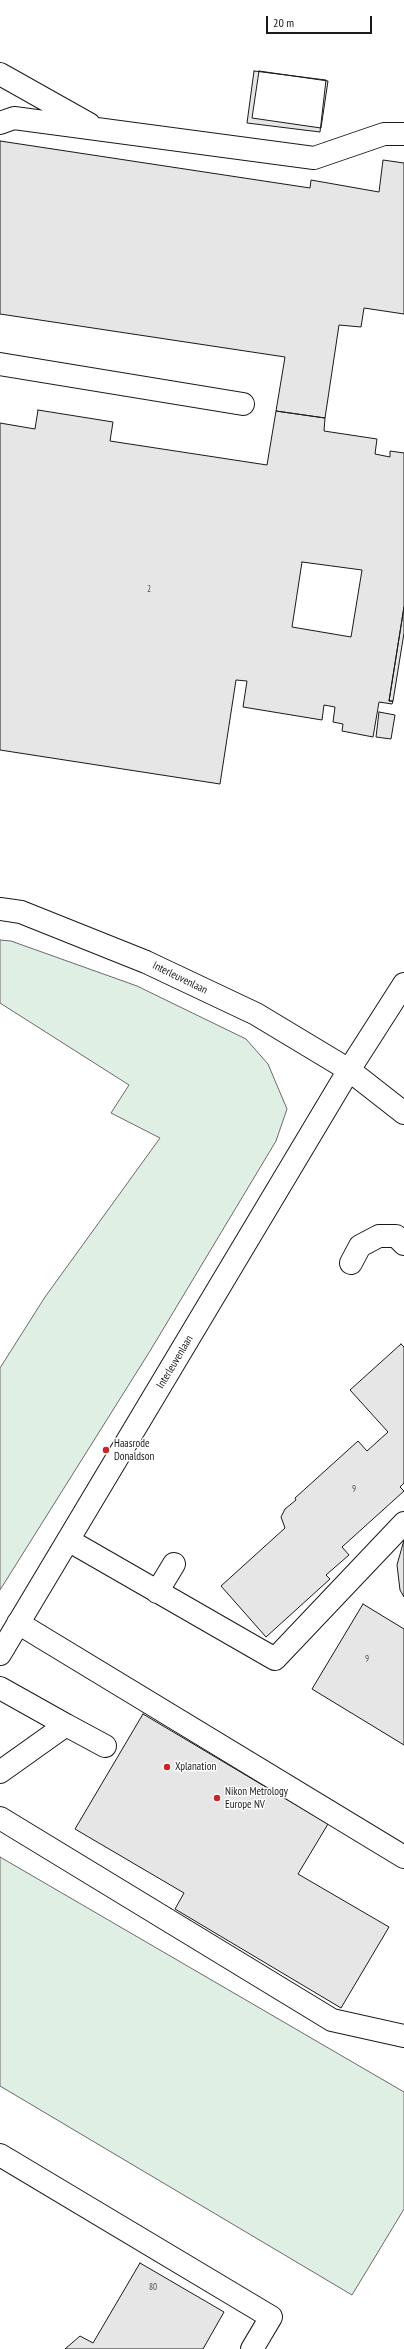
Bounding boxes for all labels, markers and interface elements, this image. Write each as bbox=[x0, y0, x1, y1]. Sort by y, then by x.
scale bar bbox=[268, 8, 374, 34]
text: 20 m bbox=[273, 15, 294, 30]
house number: 2 bbox=[147, 584, 151, 594]
street label: Interleuvenlaan bbox=[150, 959, 210, 997]
street label: Interleuvenlaan bbox=[154, 1333, 196, 1391]
place label: Haasrode Donaldson bbox=[114, 1437, 154, 1463]
marker: Haasrode Donaldson bbox=[101, 1445, 111, 1455]
house number: 9 bbox=[352, 1484, 356, 1494]
house number: 9 bbox=[365, 1654, 369, 1664]
place label: Xplanation bbox=[175, 1760, 216, 1774]
marker: Xplanation bbox=[162, 1762, 172, 1772]
place label: Nikon Metrology Europe NV bbox=[225, 1785, 288, 1811]
marker: Nikon Metrology Europe NV bbox=[212, 1793, 222, 1803]
house number: 80 bbox=[149, 2282, 157, 2292]

